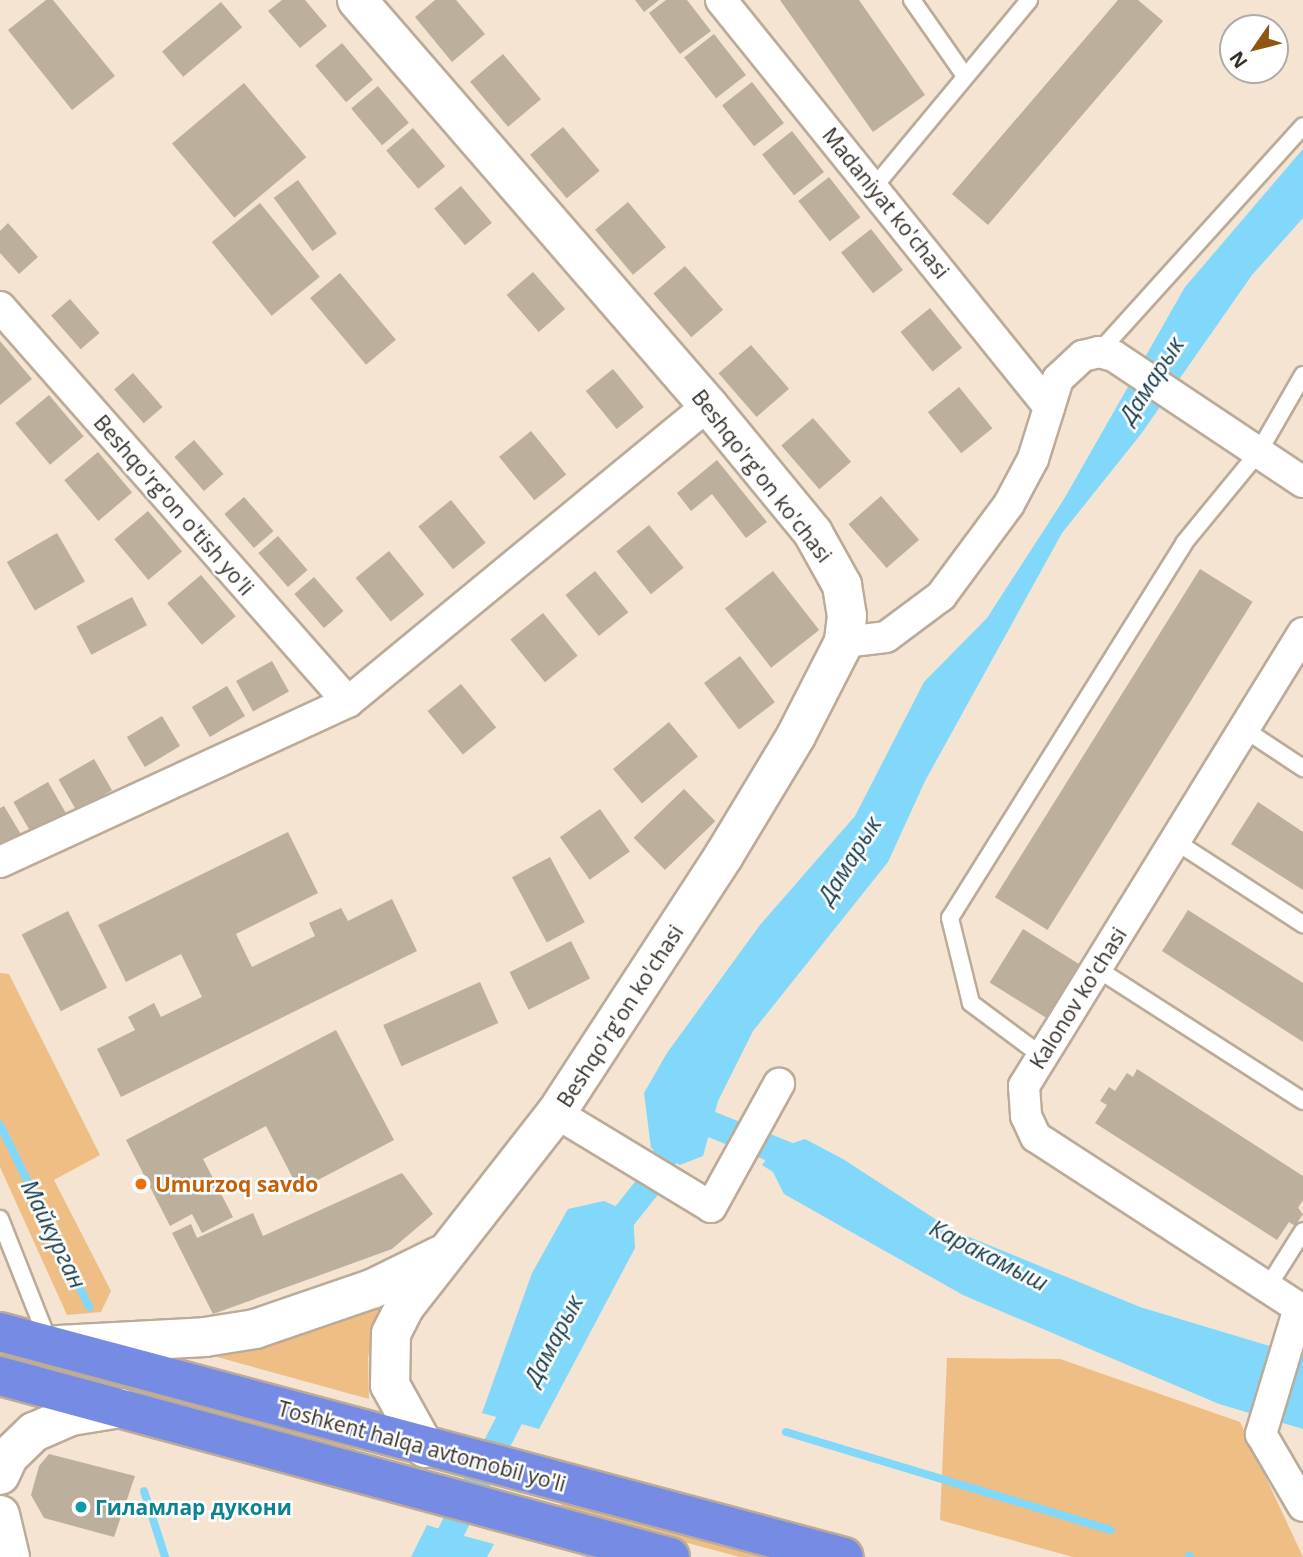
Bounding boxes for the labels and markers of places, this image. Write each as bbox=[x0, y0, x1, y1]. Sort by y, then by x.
place label: Umurzoq savdo bbox=[155, 1171, 318, 1197]
marker: Umurzoq savdo bbox=[133, 1176, 149, 1192]
place label: Гиламлар дукони bbox=[95, 1494, 292, 1520]
marker: Гиламлар дукони bbox=[73, 1499, 89, 1515]

